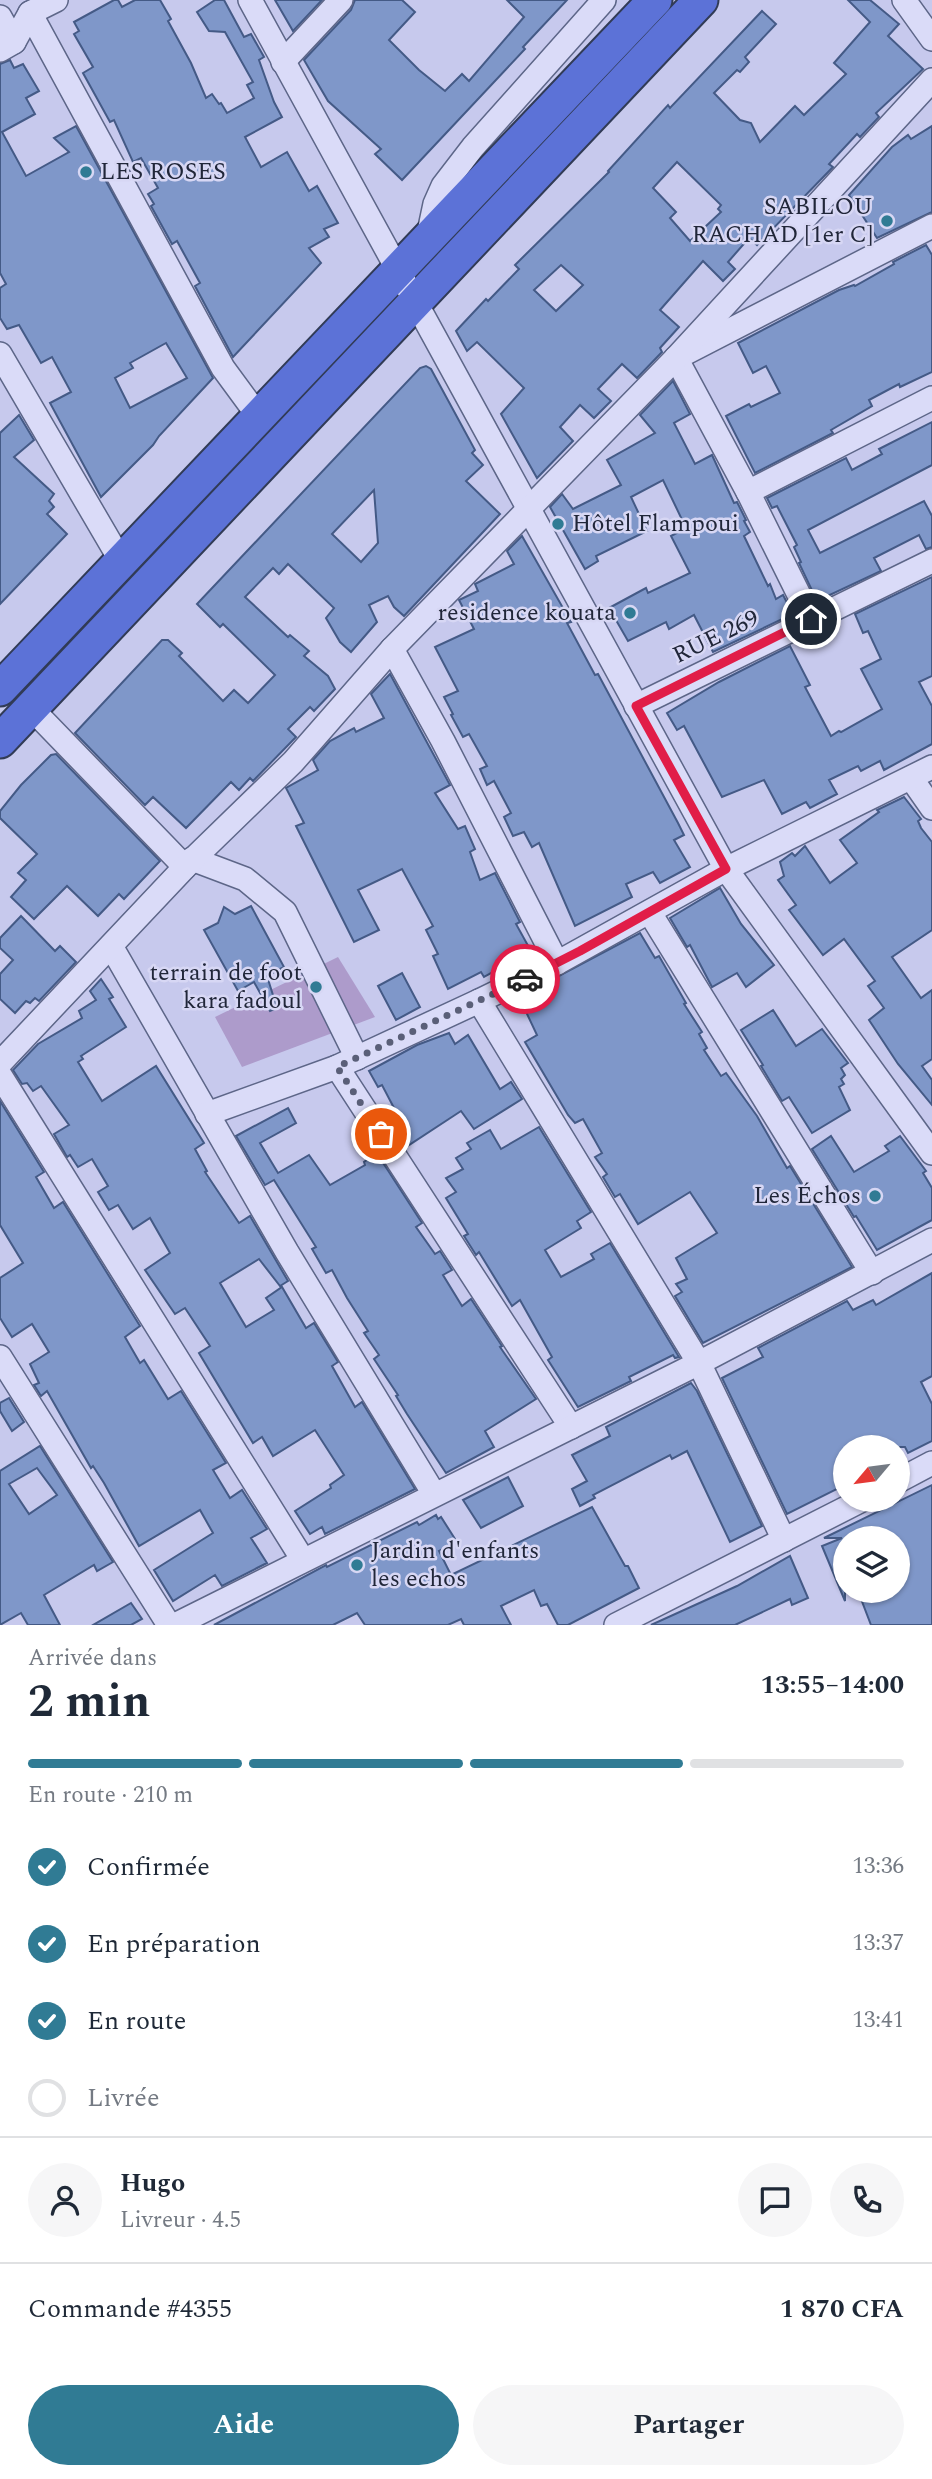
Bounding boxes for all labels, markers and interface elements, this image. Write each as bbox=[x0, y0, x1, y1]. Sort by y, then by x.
place label: LES ROSES bbox=[100, 154, 226, 190]
marker: LES ROSES bbox=[78, 164, 94, 180]
place label: SABILOU RACHAD [1er C] bbox=[692, 189, 873, 253]
marker: SABILOU RACHAD [1er C] bbox=[879, 213, 895, 229]
place label: Hôtel Flampoui bbox=[572, 506, 739, 542]
marker: Hôtel Flampoui bbox=[550, 516, 566, 532]
pin bbox=[781, 589, 841, 649]
place label: residence kouata bbox=[438, 595, 616, 631]
icon: home bbox=[792, 600, 830, 638]
street label: RUE 269 bbox=[667, 601, 765, 673]
marker: residence kouata bbox=[622, 605, 638, 621]
courier bbox=[490, 944, 560, 1014]
place label: terrain de foot kara fadoul bbox=[150, 955, 302, 1019]
icon: car bbox=[506, 960, 544, 998]
marker: terrain de foot kara fadoul bbox=[308, 979, 324, 995]
pin bbox=[351, 1104, 411, 1164]
icon: bag bbox=[362, 1115, 400, 1153]
place label: Les Échos bbox=[753, 1178, 861, 1214]
marker: Les Échos bbox=[867, 1188, 883, 1204]
north arrow bbox=[833, 1435, 910, 1512]
map controls bbox=[833, 1435, 910, 1603]
button: layers bbox=[833, 1526, 910, 1603]
place label: Jardin d'enfants les echos bbox=[371, 1533, 539, 1597]
marker: Jardin d'enfants les echos bbox=[349, 1557, 365, 1573]
text: Arrivée dans bbox=[28, 1641, 157, 1676]
text: 13:55–14:00 bbox=[760, 1665, 904, 1705]
text: 2 min bbox=[28, 1667, 150, 1737]
text: En route · 210 m bbox=[28, 1778, 193, 1813]
text: Confirmée bbox=[87, 1847, 210, 1887]
icon: check bbox=[28, 1848, 66, 1886]
text: 13:36 bbox=[852, 1849, 904, 1884]
text: En préparation bbox=[87, 1924, 261, 1964]
icon: check bbox=[28, 1925, 66, 1963]
text: 13:37 bbox=[852, 1926, 904, 1961]
text: En route bbox=[87, 2001, 186, 2041]
icon: check bbox=[28, 2002, 66, 2040]
text: 13:41 bbox=[852, 2003, 904, 2038]
text: Livrée bbox=[87, 2078, 160, 2118]
button: person bbox=[28, 2163, 102, 2237]
text: Hugo bbox=[120, 2163, 185, 2203]
button: chat bbox=[738, 2163, 812, 2237]
button: phone bbox=[830, 2163, 904, 2237]
text: Livreur · 4.5 bbox=[120, 2203, 241, 2238]
text: Commande #4355 bbox=[28, 2289, 232, 2329]
text: 1 870 CFA bbox=[780, 2289, 904, 2329]
button: Aide bbox=[28, 2385, 459, 2465]
button: Partager bbox=[473, 2385, 904, 2465]

